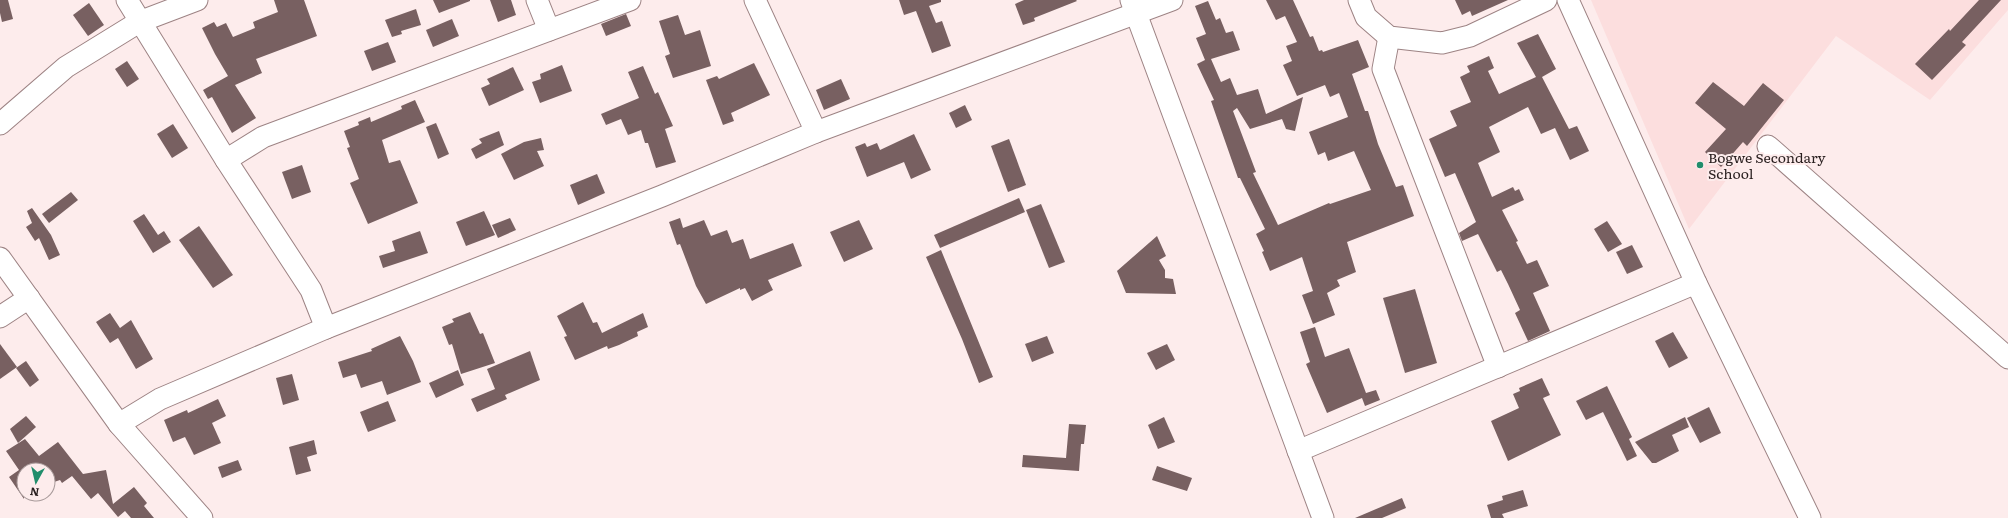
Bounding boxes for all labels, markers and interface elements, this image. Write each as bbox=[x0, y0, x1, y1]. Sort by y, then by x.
place label: Bogwe Secondary School bbox=[1708, 147, 1827, 183]
marker: Bogwe Secondary School bbox=[1695, 160, 1705, 170]
north arrow bbox=[16, 462, 56, 502]
text: N bbox=[29, 484, 40, 501]

